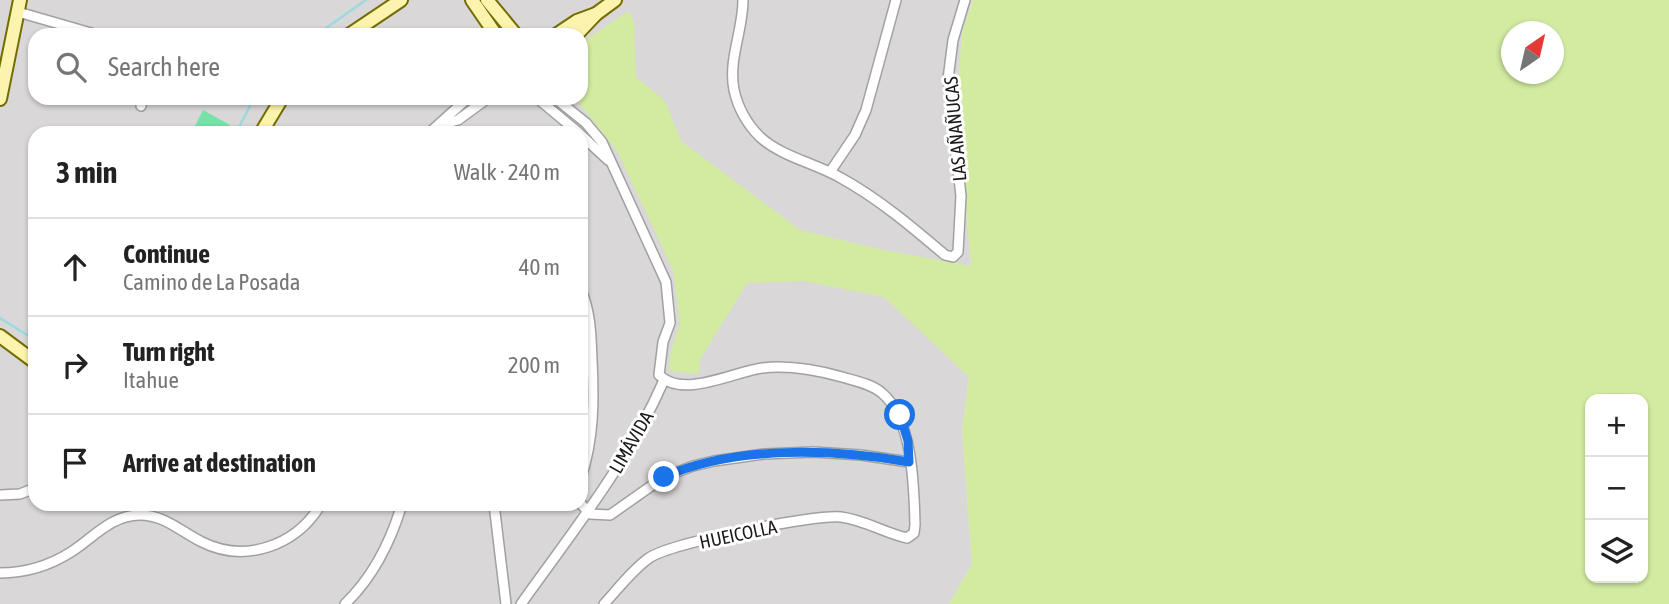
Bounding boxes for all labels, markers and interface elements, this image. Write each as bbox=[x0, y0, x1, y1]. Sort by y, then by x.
north arrow bbox=[1501, 21, 1564, 84]
search box bbox=[28, 28, 588, 105]
icon: search bbox=[52, 48, 90, 86]
text: Search here bbox=[108, 52, 220, 82]
street label: LAS AÑAÑUCAS bbox=[939, 76, 971, 182]
text: 3 min bbox=[56, 155, 117, 189]
text: Walk · 240 m bbox=[454, 159, 560, 185]
text: Continue bbox=[123, 239, 210, 269]
icon: ahead bbox=[56, 248, 94, 286]
text: 40 m bbox=[519, 254, 560, 280]
text: Camino de La Posada bbox=[123, 269, 301, 295]
text: Turn right bbox=[123, 337, 214, 367]
icon: right bbox=[56, 346, 94, 384]
text: 200 m bbox=[508, 352, 560, 378]
text: Itahue bbox=[123, 367, 179, 393]
map controls bbox=[1585, 394, 1648, 583]
button: + bbox=[1585, 394, 1648, 457]
route start bbox=[884, 399, 915, 430]
street label: LIMÁVIDA bbox=[604, 406, 658, 477]
icon: arrive bbox=[56, 444, 94, 482]
text: Arrive at destination bbox=[123, 448, 316, 478]
button: − bbox=[1585, 457, 1648, 520]
route end bbox=[648, 461, 679, 492]
street label: HUEICOLLA bbox=[697, 515, 779, 553]
button: layers bbox=[1585, 520, 1648, 583]

